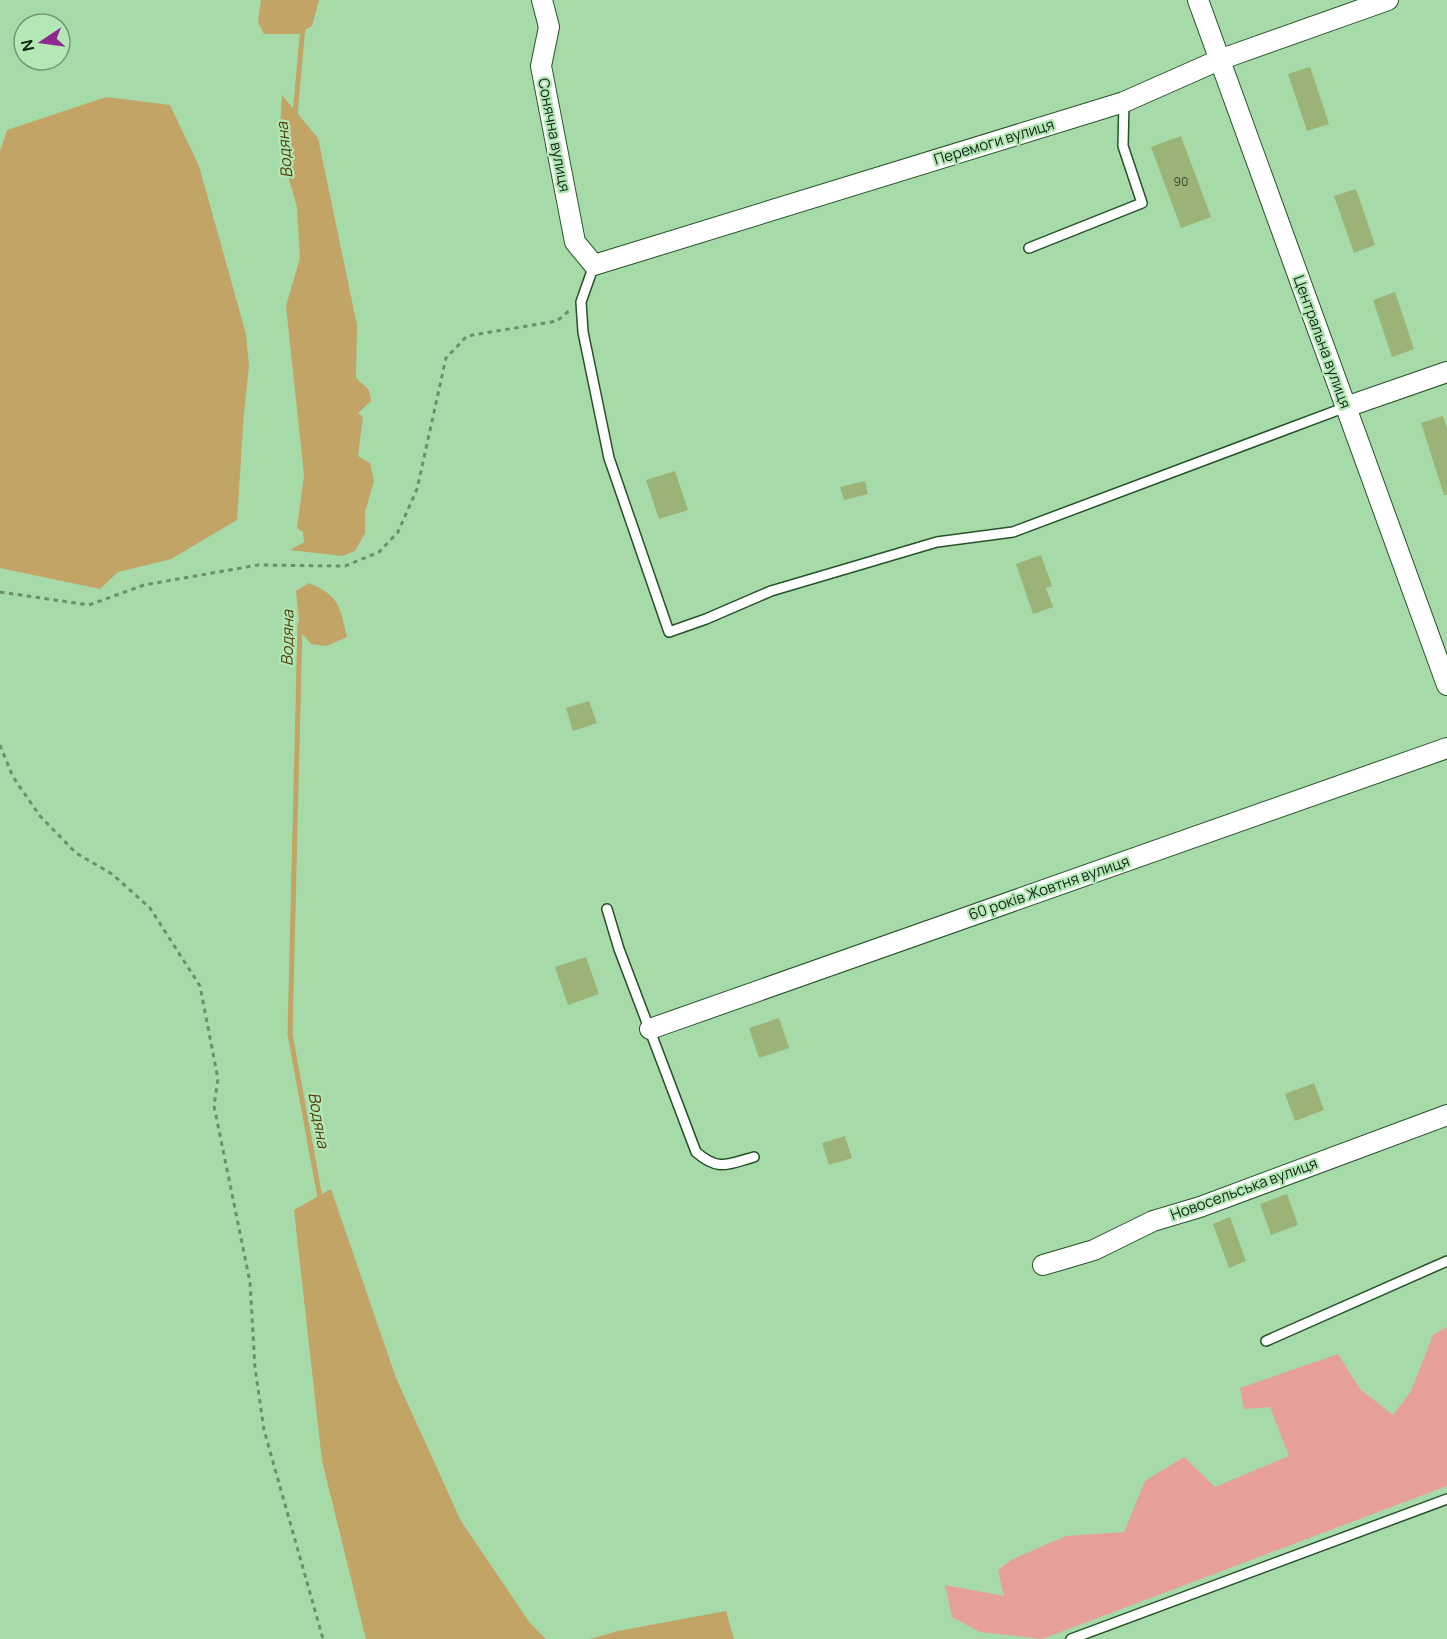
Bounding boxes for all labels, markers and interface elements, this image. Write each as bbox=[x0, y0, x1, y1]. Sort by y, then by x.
north arrow bbox=[12, 12, 72, 72]
text: N bbox=[15, 37, 39, 53]
street label: Сонячна вулиця bbox=[533, 76, 576, 194]
street label: Перемоги вулиця bbox=[931, 113, 1057, 170]
water label: Водяна bbox=[271, 120, 297, 179]
house number: 90 bbox=[1174, 173, 1188, 190]
street label: Центральна вулиця bbox=[1289, 272, 1356, 411]
water label: Водяна bbox=[276, 609, 299, 666]
street label: 60 років Жовтня вулиця bbox=[966, 850, 1132, 925]
water label: Водяна bbox=[303, 1090, 335, 1151]
street label: Новосельська вулиця bbox=[1167, 1152, 1320, 1225]

